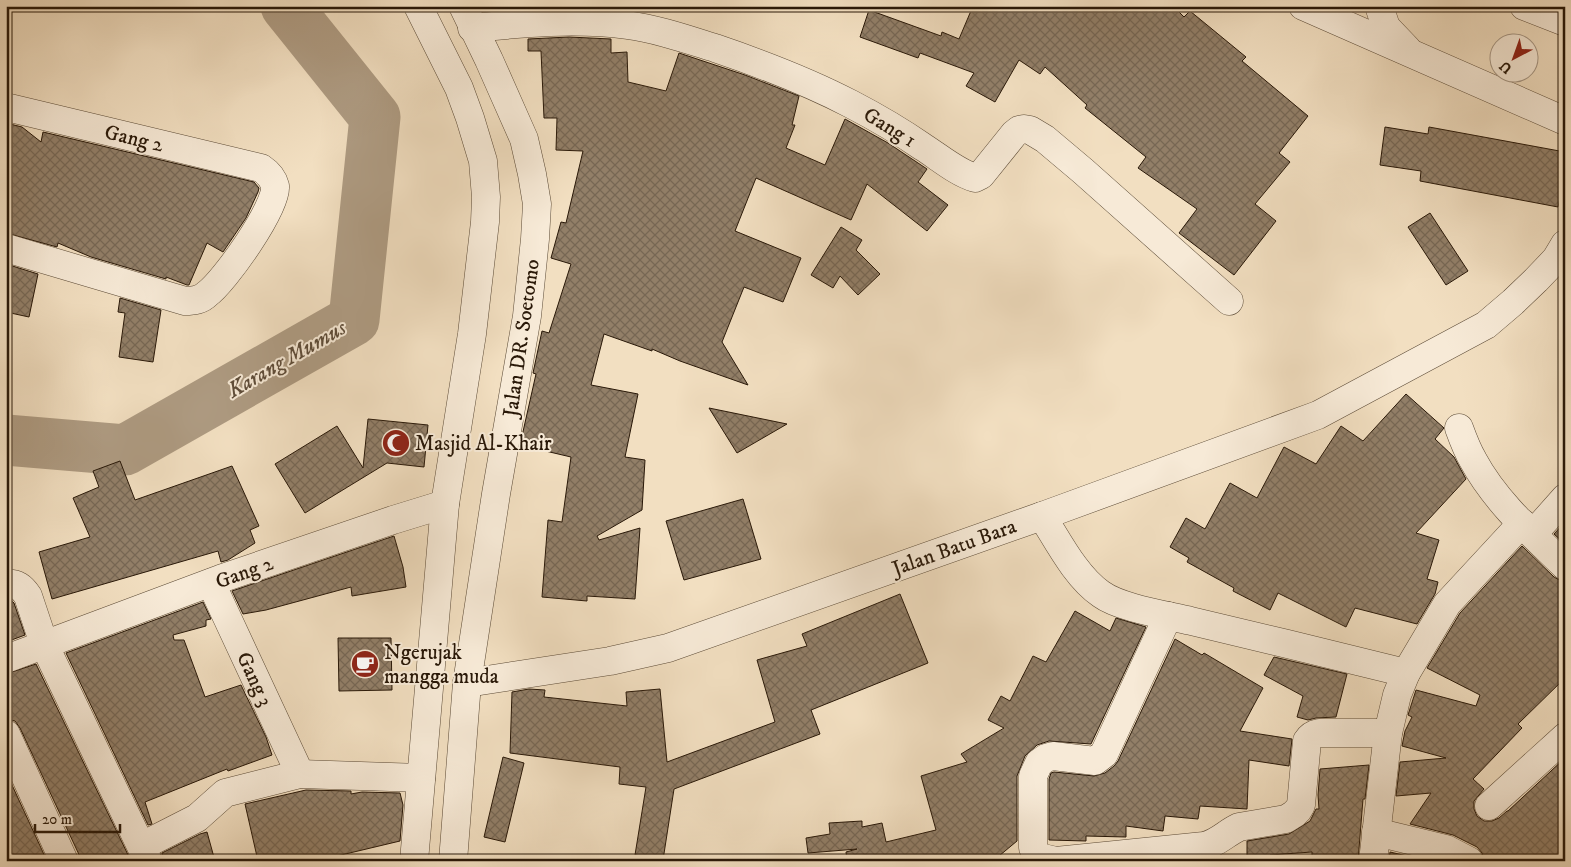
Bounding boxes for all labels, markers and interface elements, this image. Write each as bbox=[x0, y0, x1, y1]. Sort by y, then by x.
north arrow bbox=[1488, 32, 1538, 82]
text: U bbox=[1496, 57, 1516, 77]
street label: Gang 1 bbox=[858, 102, 921, 154]
street label: Gang 2 bbox=[102, 120, 166, 158]
street label: Jalan DR. Soetomo bbox=[498, 257, 546, 421]
water label: Karang Mumus bbox=[222, 314, 352, 405]
mosque icon: Masjid Al-Khair bbox=[381, 428, 411, 458]
place label: Masjid Al-Khair bbox=[415, 431, 552, 457]
street label: Jalan Batu Bara bbox=[887, 513, 1020, 583]
street label: Gang 2 bbox=[212, 550, 277, 595]
place label: Ngerujak mangga muda bbox=[384, 640, 499, 690]
street label: Gang 3 bbox=[230, 648, 278, 711]
cafe icon: Ngerujak mangga muda bbox=[350, 649, 380, 679]
scale bar bbox=[35, 802, 120, 834]
text: 20 m bbox=[42, 810, 72, 829]

